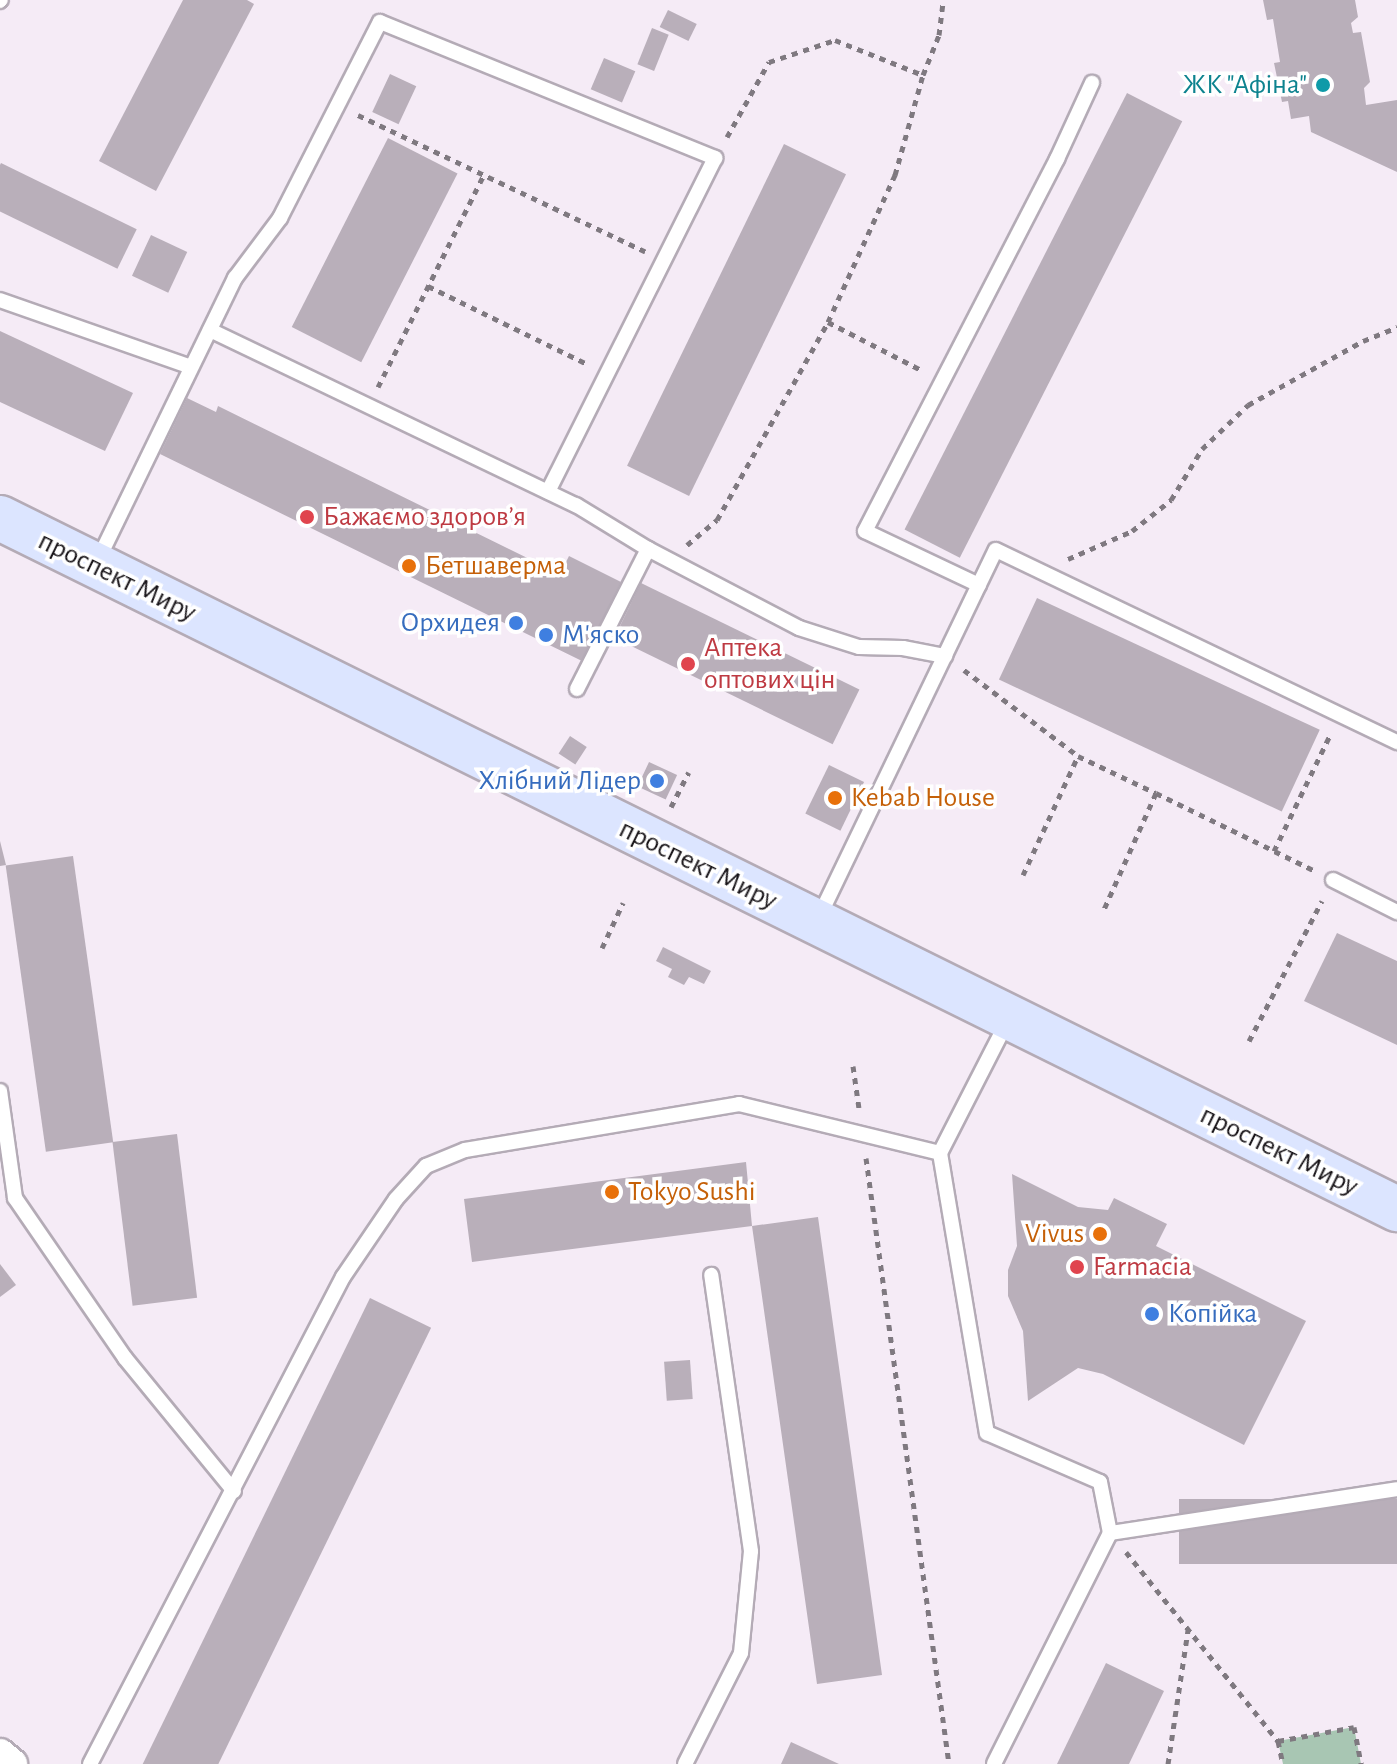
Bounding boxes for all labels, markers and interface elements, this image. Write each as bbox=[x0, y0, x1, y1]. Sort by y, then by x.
place label: ЖК "Афіна" bbox=[1183, 68, 1307, 102]
marker: ЖК "Афіна" bbox=[1314, 76, 1332, 94]
place label: Бажаємо здоровʼя bbox=[323, 500, 526, 534]
marker: Бажаємо здоровʼя bbox=[298, 508, 316, 526]
street label: проспект Миру bbox=[32, 524, 202, 630]
place label: Бетшаверма bbox=[425, 549, 566, 583]
marker: Бетшаверма bbox=[400, 557, 418, 575]
place label: Орхидея bbox=[400, 606, 500, 640]
marker: Орхидея bbox=[507, 614, 525, 632]
place label: М'яско bbox=[562, 618, 639, 652]
marker: М'яско bbox=[537, 626, 555, 644]
place label: Аптека оптових цін bbox=[704, 631, 836, 697]
marker: Аптека оптових цін bbox=[679, 655, 697, 673]
place label: Хлібний Лідер bbox=[478, 764, 641, 798]
marker: Хлібний Лідер bbox=[648, 772, 666, 790]
place label: Kebab House bbox=[851, 781, 995, 815]
marker: Kebab House bbox=[826, 789, 844, 807]
street label: проспект Миру bbox=[613, 812, 783, 918]
street label: проспект Миру bbox=[1194, 1098, 1364, 1204]
place label: Tokyo Sushi bbox=[628, 1175, 756, 1209]
marker: Tokyo Sushi bbox=[603, 1183, 621, 1201]
place label: Vivus bbox=[1025, 1217, 1084, 1251]
marker: Vivus bbox=[1091, 1225, 1109, 1243]
place label: Farmacia bbox=[1093, 1250, 1192, 1284]
marker: Farmacia bbox=[1068, 1258, 1086, 1276]
place label: Копійка bbox=[1168, 1297, 1257, 1331]
marker: Копійка bbox=[1143, 1305, 1161, 1323]

